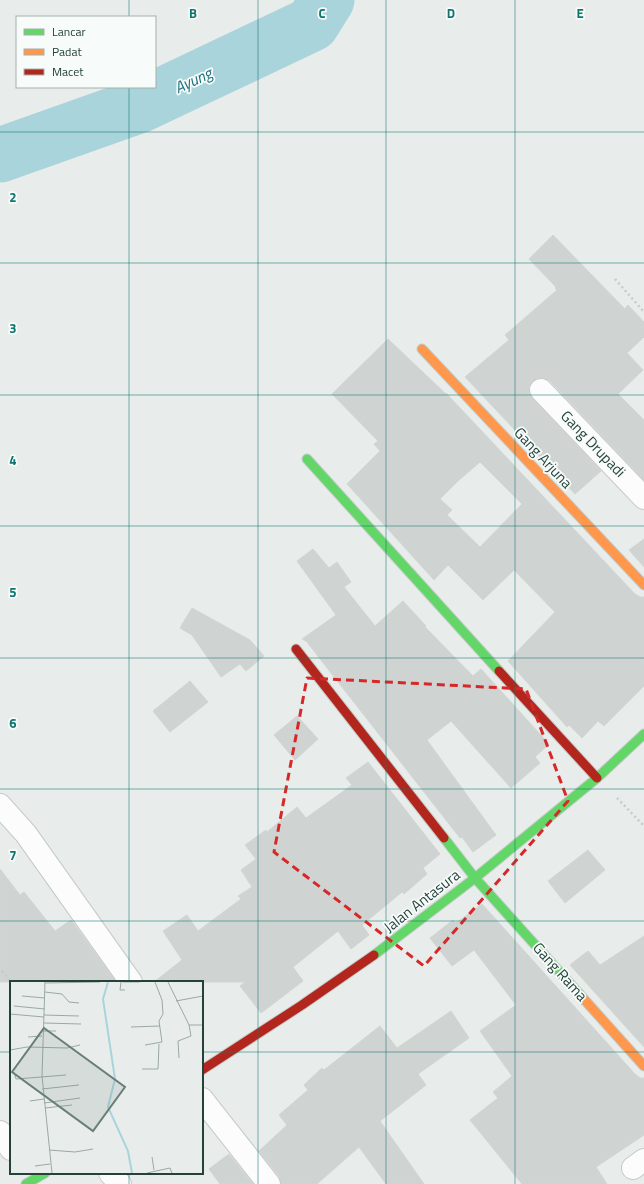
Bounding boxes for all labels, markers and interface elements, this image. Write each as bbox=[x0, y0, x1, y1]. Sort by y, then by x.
text: B bbox=[189, 3, 197, 23]
text: C bbox=[318, 3, 326, 23]
text: D bbox=[447, 3, 455, 23]
text: E bbox=[576, 3, 584, 23]
legend bbox=[16, 16, 156, 88]
text: Lancar bbox=[52, 22, 86, 41]
text: Padat bbox=[52, 42, 82, 61]
water label: Ayung bbox=[170, 60, 218, 99]
text: Macet bbox=[52, 62, 84, 81]
text: 2 bbox=[9, 187, 17, 207]
text: 3 bbox=[9, 318, 17, 338]
street label: Gang Drupadi bbox=[555, 405, 631, 482]
street label: Gang Arjuna bbox=[509, 422, 578, 494]
text: 4 bbox=[9, 450, 17, 470]
text: 5 bbox=[9, 582, 17, 602]
text: 6 bbox=[9, 713, 17, 733]
text: 7 bbox=[9, 845, 17, 865]
street label: Jalan Antasura bbox=[379, 863, 465, 938]
street label: Gang Rama bbox=[528, 937, 594, 1007]
inset map bbox=[10, 981, 203, 1174]

